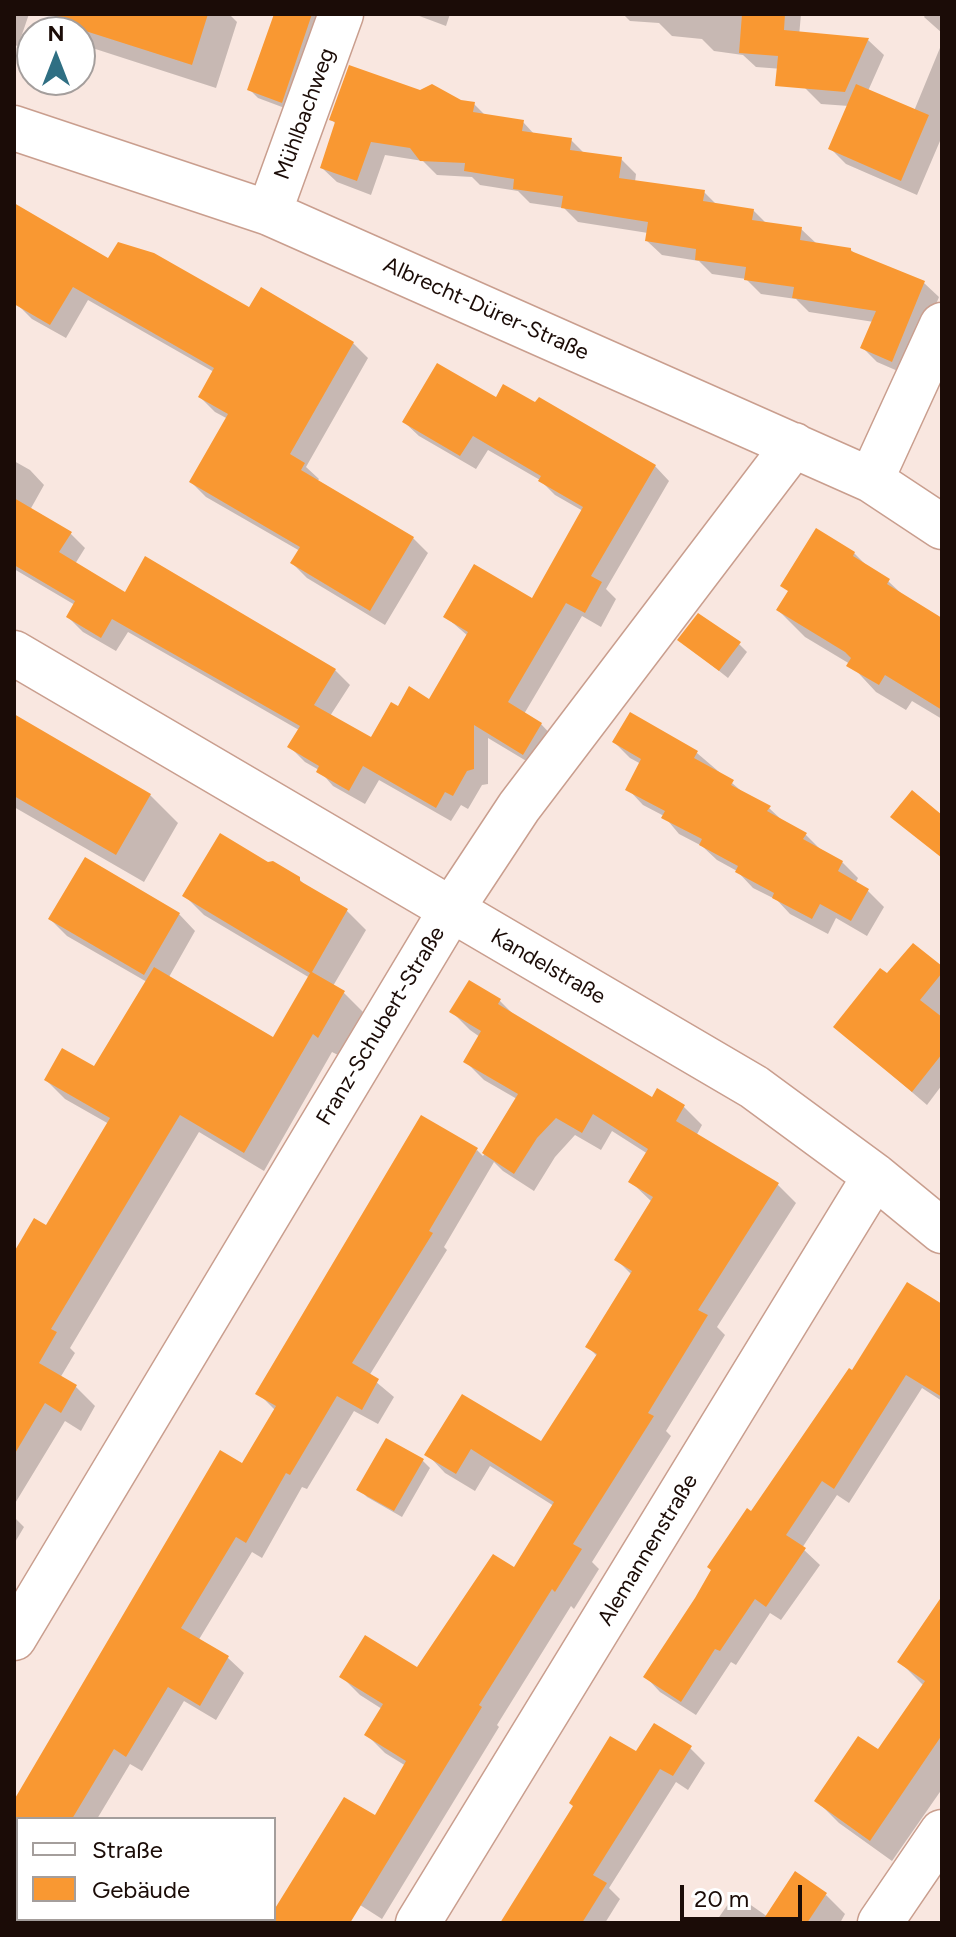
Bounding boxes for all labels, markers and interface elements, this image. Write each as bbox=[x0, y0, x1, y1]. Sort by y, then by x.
north arrow bbox=[16, 16, 96, 96]
text: N bbox=[47, 20, 65, 47]
street label: Mühlbachweg bbox=[269, 45, 341, 183]
street label: Albrecht-Dürer-Straße bbox=[379, 252, 593, 366]
street label: Franz-Schubert-Straße bbox=[311, 922, 451, 1130]
street label: Kandelstraße bbox=[486, 924, 610, 1010]
street label: Alemannenstraße bbox=[592, 1469, 704, 1631]
legend bbox=[16, 1817, 276, 1921]
text: Straße bbox=[92, 1835, 163, 1864]
scale bar bbox=[684, 1869, 806, 1919]
text: Gebäude bbox=[92, 1875, 190, 1904]
text: 20 m bbox=[694, 1884, 749, 1913]

